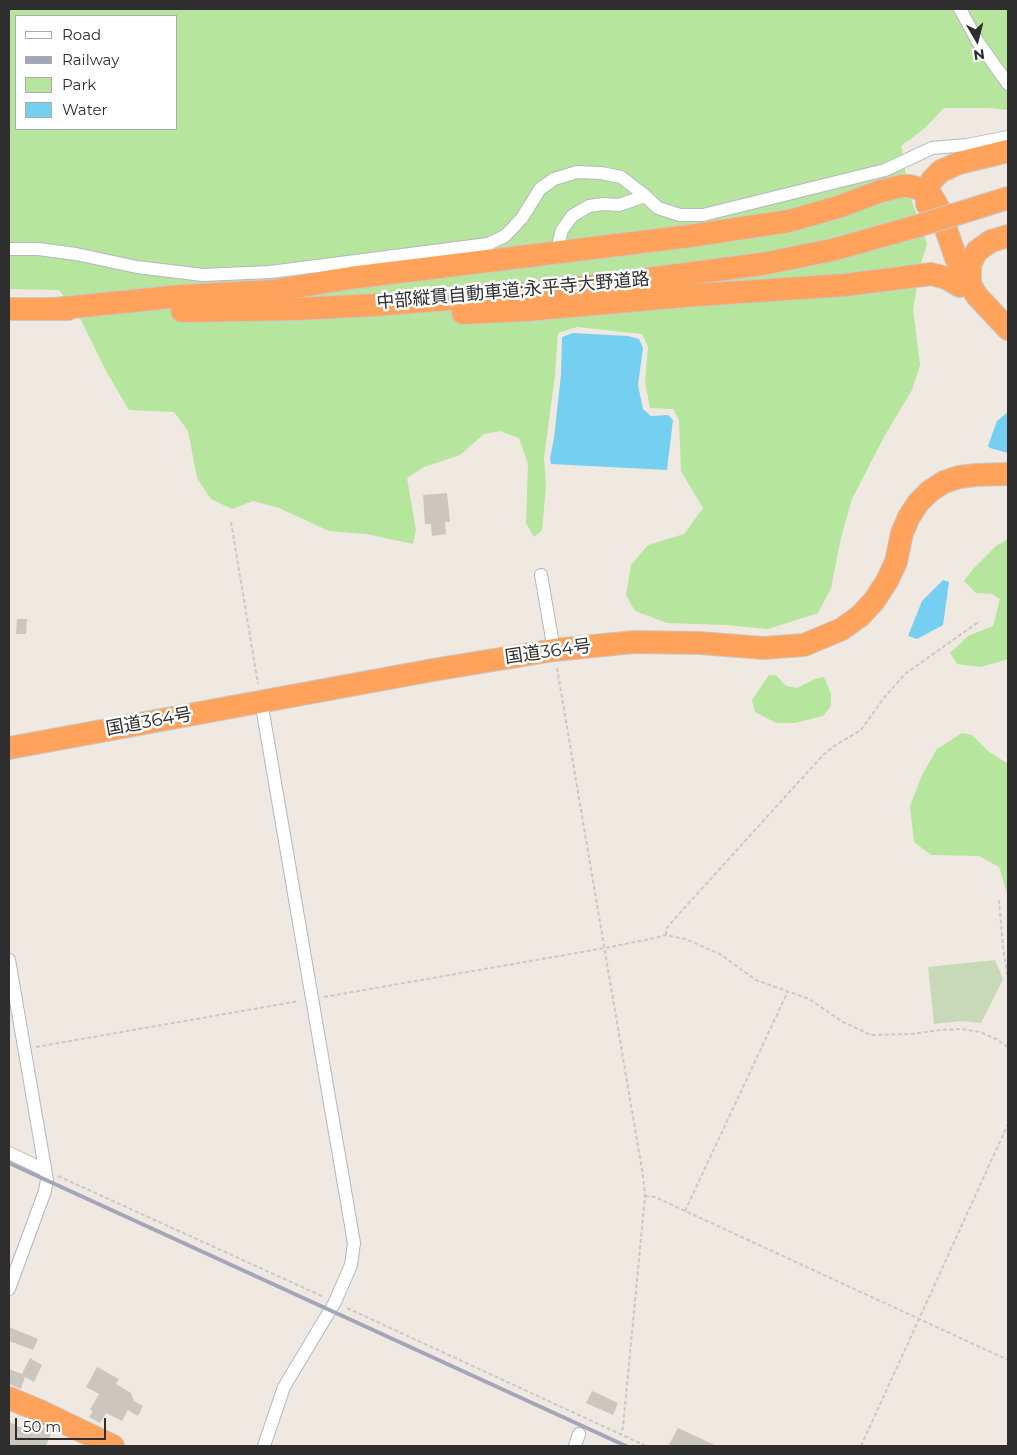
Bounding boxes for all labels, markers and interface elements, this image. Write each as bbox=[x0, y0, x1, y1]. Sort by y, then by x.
legend bbox=[15, 15, 178, 130]
north arrow bbox=[952, 15, 1002, 65]
text: Road bbox=[62, 25, 101, 44]
text: N bbox=[972, 45, 986, 65]
text: Railway bbox=[62, 50, 119, 69]
text: Park bbox=[62, 75, 96, 94]
text: Water bbox=[62, 100, 108, 119]
street label: 中部縦貫自動車道;永平寺大野道路 bbox=[376, 268, 650, 314]
street label: 国道364号 bbox=[503, 635, 593, 669]
street label: 国道364号 bbox=[104, 704, 194, 740]
scale bar bbox=[18, 1408, 109, 1440]
text: 50 m bbox=[23, 1417, 61, 1436]

